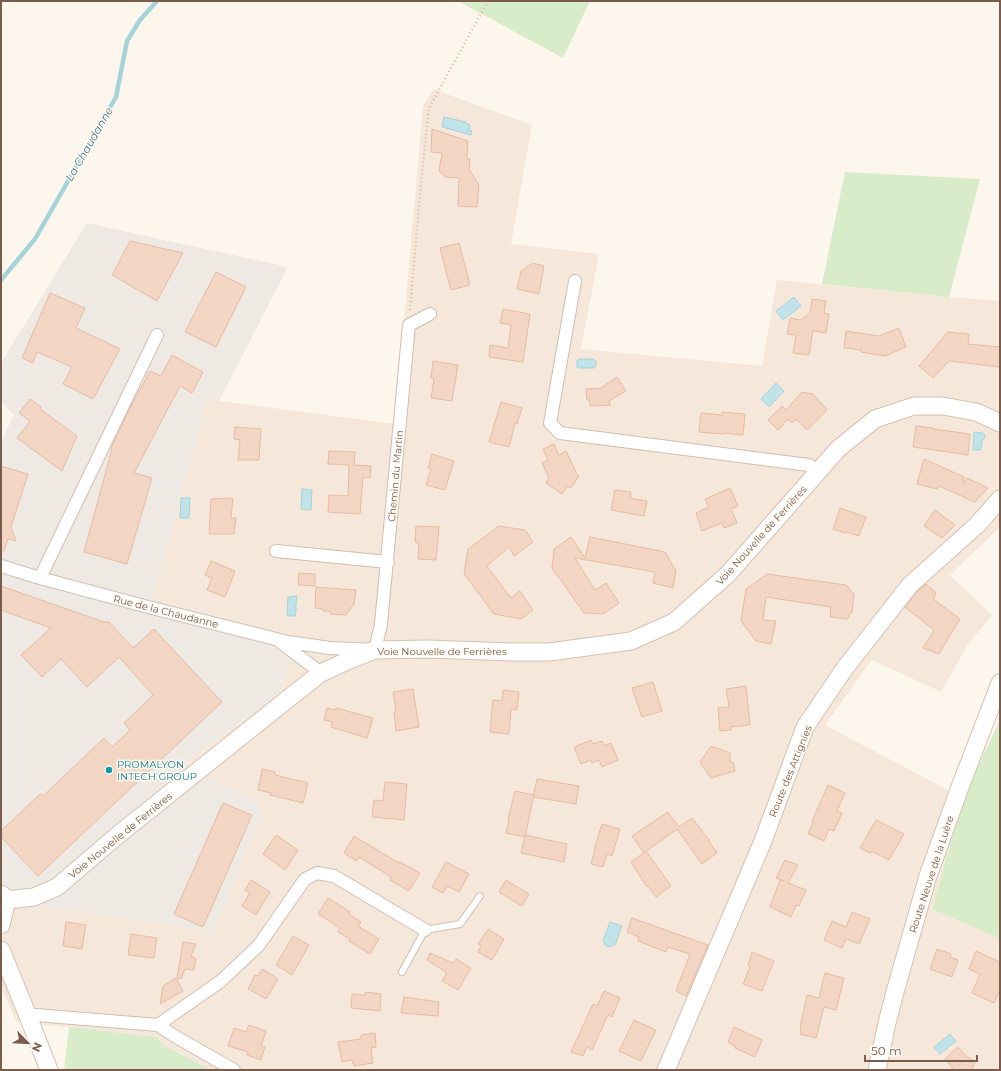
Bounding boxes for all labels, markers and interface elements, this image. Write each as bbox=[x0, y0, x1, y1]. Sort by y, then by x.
water label: La Chaudanne bbox=[62, 104, 116, 184]
street label: Chemin du Martin bbox=[385, 430, 406, 522]
street label: Voie Nouvelle de Ferrières bbox=[713, 483, 810, 588]
street label: Rue de la Chaudanne bbox=[112, 592, 220, 631]
street label: Voie Nouvelle de Ferrières bbox=[377, 645, 507, 658]
street label: Route des Attignies bbox=[766, 723, 815, 819]
place label: PROMALYON INTECH GROUP bbox=[117, 758, 197, 783]
marker: PROMALYON INTECH GROUP bbox=[104, 765, 114, 775]
street label: Voie Nouvelle de Ferrières bbox=[66, 790, 175, 881]
street label: Route Neuve de la Luère bbox=[906, 814, 957, 935]
north arrow bbox=[8, 1023, 48, 1063]
scale bar bbox=[865, 1037, 977, 1063]
text: N bbox=[29, 1040, 45, 1054]
text: 50 m bbox=[871, 1043, 902, 1058]

